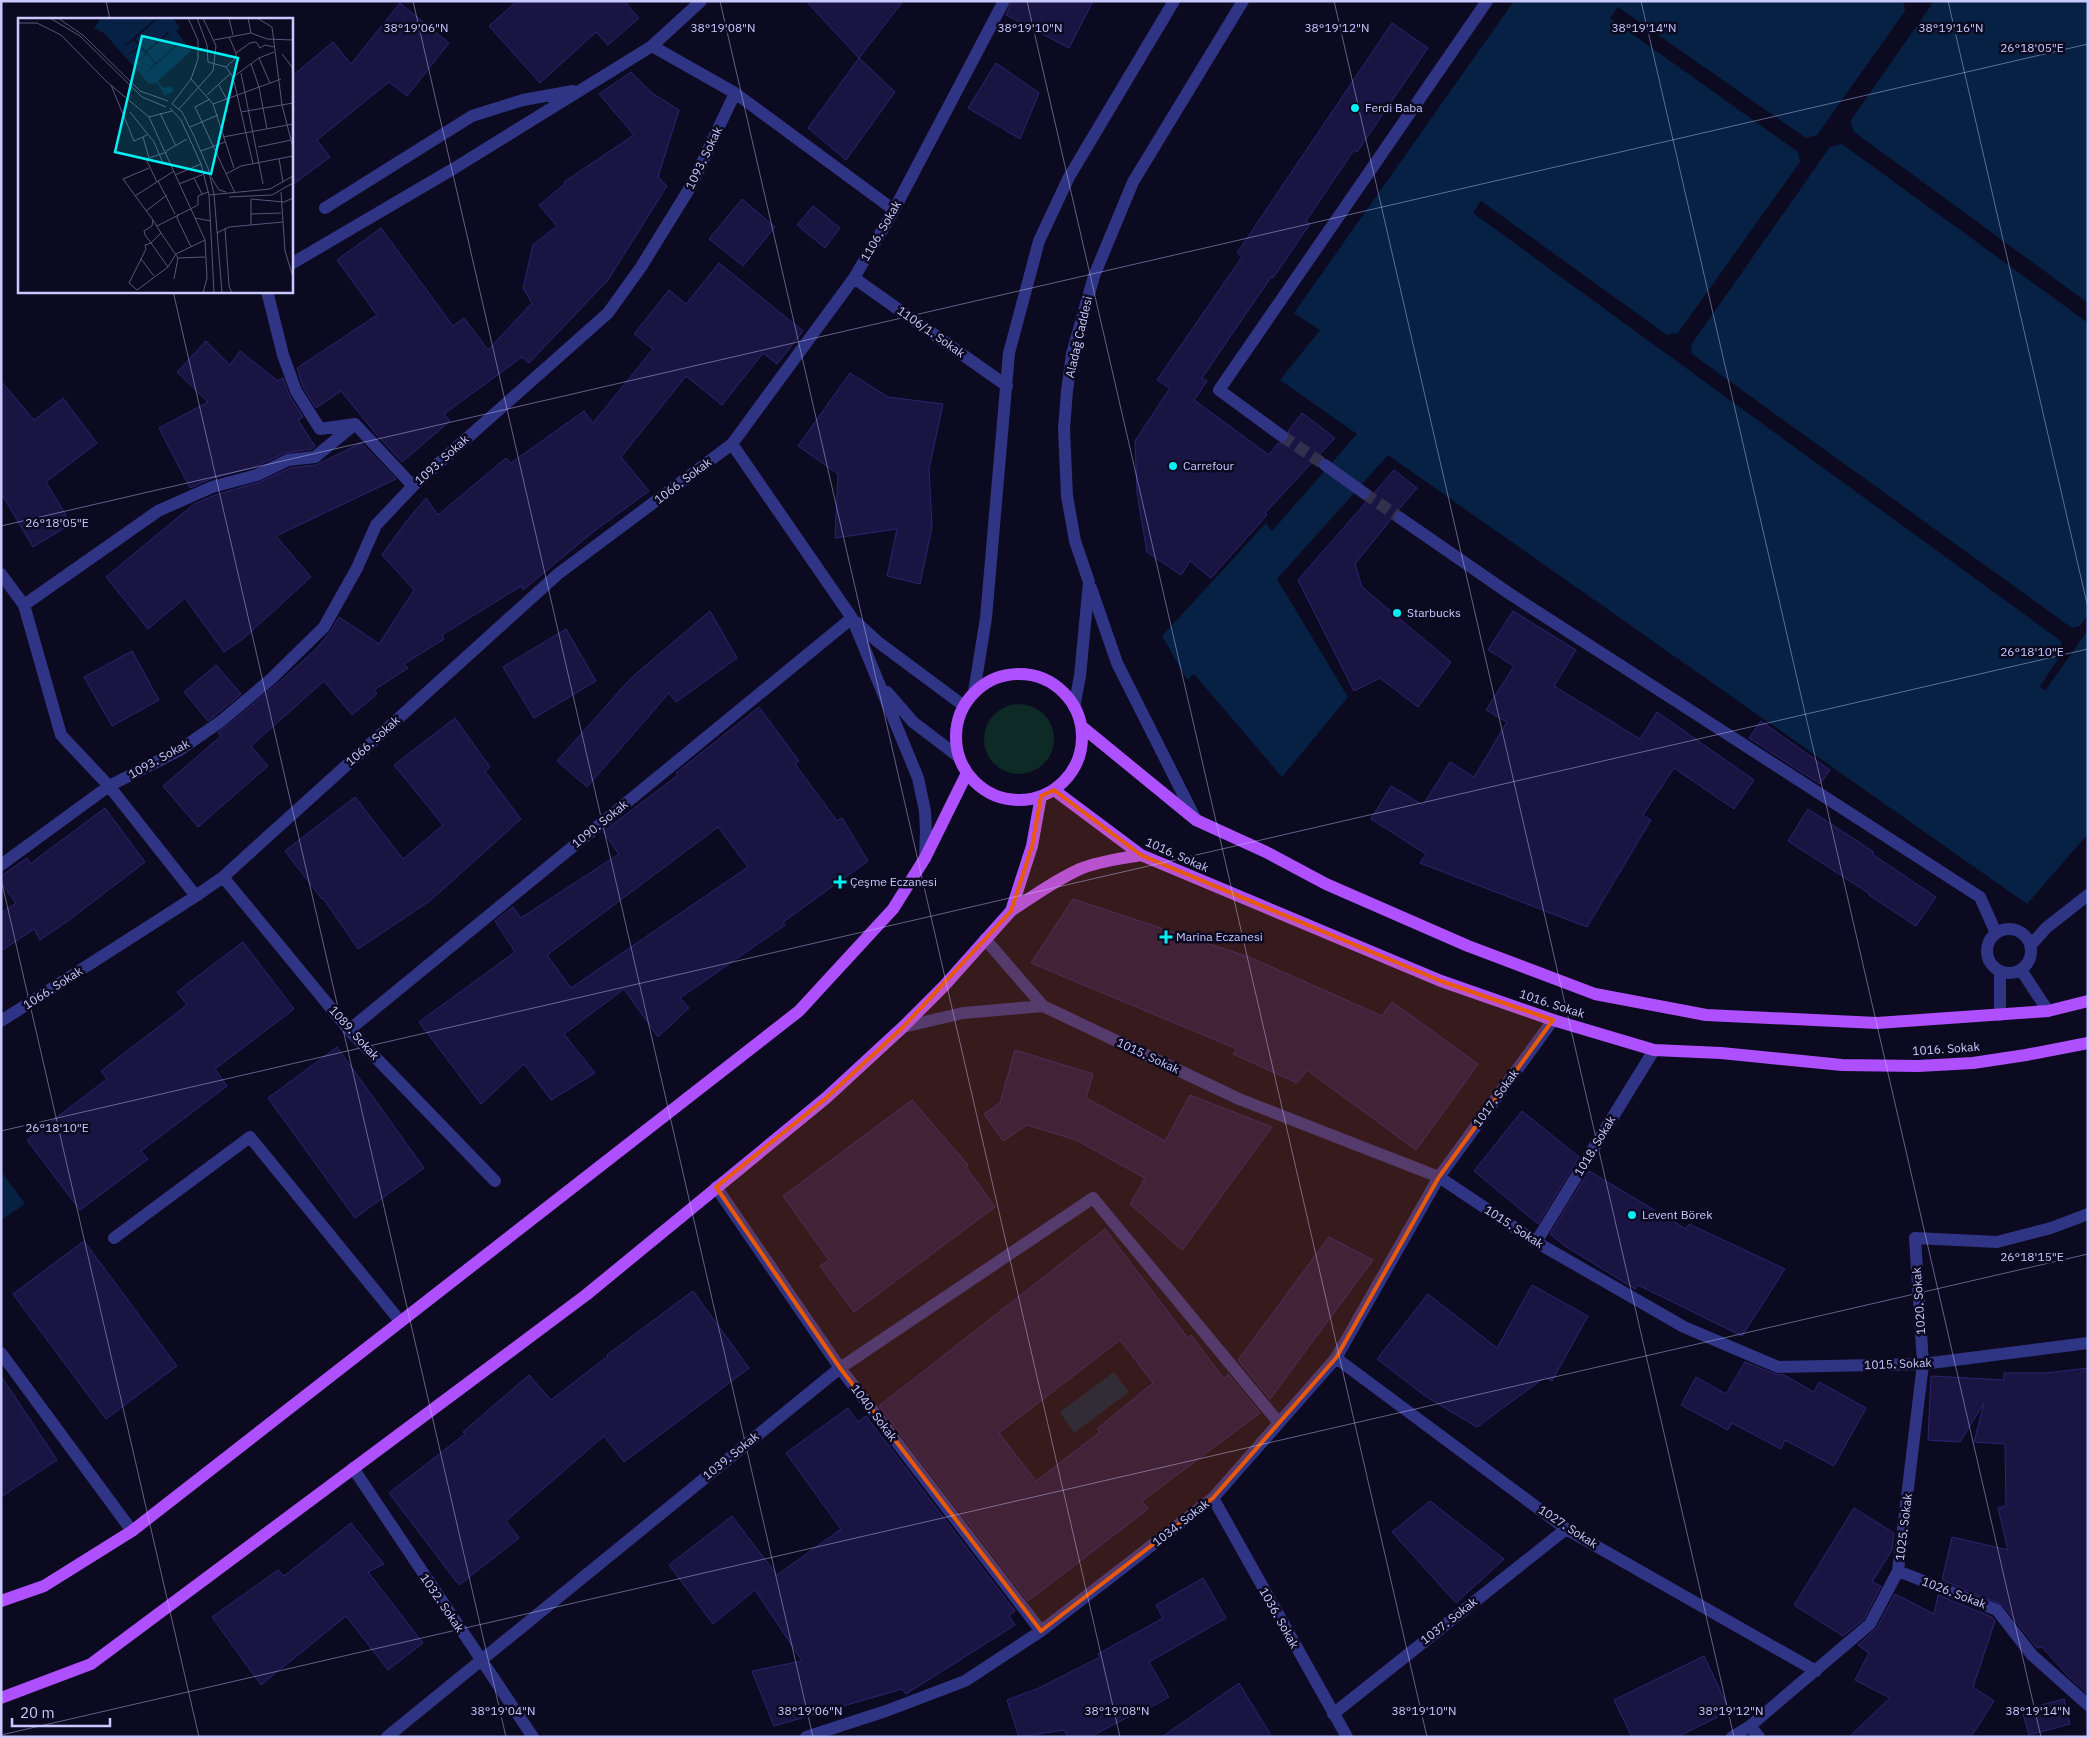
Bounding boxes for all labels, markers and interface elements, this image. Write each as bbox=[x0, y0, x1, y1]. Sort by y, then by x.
inset map bbox=[18, 18, 292, 292]
text: 38°19'06"N bbox=[383, 20, 449, 35]
text: 38°19'08"N bbox=[690, 20, 756, 35]
text: 38°19'10"N bbox=[997, 20, 1063, 35]
text: 38°19'12"N bbox=[1304, 20, 1370, 35]
text: 38°19'14"N bbox=[1611, 20, 1677, 35]
text: 38°19'16"N bbox=[1918, 20, 1984, 35]
text: 26°18'05"E bbox=[2000, 40, 2064, 55]
place label: Ferdi Baba bbox=[1365, 100, 1423, 115]
marker: Ferdi Baba bbox=[1349, 102, 1361, 114]
street label: 1093. Sokak bbox=[682, 124, 725, 191]
street label: 1106. Sokak bbox=[857, 197, 904, 264]
street label: Aladağ Caddesi bbox=[1062, 295, 1095, 379]
street label: 1106/1. Sokak bbox=[894, 303, 969, 361]
street label: 1093. Sokak bbox=[412, 431, 472, 488]
street label: 1066. Sokak bbox=[651, 454, 715, 507]
place label: Carrefour bbox=[1183, 458, 1235, 473]
marker: Carrefour bbox=[1167, 460, 1179, 472]
text: 26°18'05"E bbox=[25, 515, 89, 530]
place label: Starbucks bbox=[1407, 605, 1461, 620]
marker: Starbucks bbox=[1391, 607, 1403, 619]
text: 26°18'10"E bbox=[2000, 644, 2064, 659]
street label: 1066. Sokak bbox=[343, 712, 403, 769]
street label: 1093. Sokak bbox=[126, 735, 193, 782]
street label: 1090. Sokak bbox=[569, 796, 631, 851]
street label: 1016. Sokak bbox=[1143, 834, 1212, 875]
place label: Çeşme Eczanesi bbox=[850, 874, 937, 889]
marker: Çeşme Eczanesi bbox=[834, 876, 846, 888]
place label: Marina Eczanesi bbox=[1176, 929, 1263, 944]
marker: Marina Eczanesi bbox=[1160, 931, 1172, 943]
street label: 1066. Sokak bbox=[20, 963, 86, 1012]
street label: 1016. Sokak bbox=[1518, 986, 1587, 1021]
street label: 1089. Sokak bbox=[326, 1003, 383, 1063]
street label: 1015. Sokak bbox=[1114, 1034, 1183, 1077]
street label: 1016. Sokak bbox=[1912, 1039, 1981, 1058]
street label: 1017. Sokak bbox=[1470, 1065, 1522, 1129]
street label: 1018. Sokak bbox=[1571, 1112, 1619, 1179]
text: 26°18'10"E bbox=[25, 1120, 89, 1135]
street label: 1015. Sokak bbox=[1482, 1202, 1547, 1252]
place label: Levent Börek bbox=[1642, 1207, 1713, 1222]
marker: Levent Börek bbox=[1626, 1209, 1638, 1221]
text: 26°18'15"E bbox=[2000, 1249, 2064, 1264]
street label: 1020. Sokak bbox=[1909, 1266, 1928, 1335]
street label: 1015. Sokak bbox=[1864, 1355, 1933, 1372]
street label: 1040. Sokak bbox=[848, 1381, 901, 1445]
street label: 1039. Sokak bbox=[700, 1428, 762, 1483]
street label: 1025. Sokak bbox=[1892, 1492, 1915, 1561]
street label: 1034. Sokak bbox=[1149, 1495, 1212, 1549]
street label: 1027. Sokak bbox=[1536, 1502, 1601, 1552]
street label: 1032. Sokak bbox=[417, 1571, 468, 1635]
street label: 1026. Sokak bbox=[1920, 1573, 1989, 1612]
street label: 1036. Sokak bbox=[1256, 1585, 1303, 1652]
street label: 1037. Sokak bbox=[1417, 1593, 1480, 1647]
scale bar bbox=[12, 1696, 110, 1728]
text: 20 m bbox=[20, 1703, 55, 1722]
text: 38°19'04"N bbox=[470, 1703, 536, 1718]
text: 38°19'06"N bbox=[777, 1703, 843, 1718]
text: 38°19'08"N bbox=[1084, 1703, 1150, 1718]
text: 38°19'10"N bbox=[1391, 1703, 1457, 1718]
text: 38°19'12"N bbox=[1698, 1703, 1764, 1718]
text: 38°19'14"N bbox=[2005, 1703, 2071, 1718]

